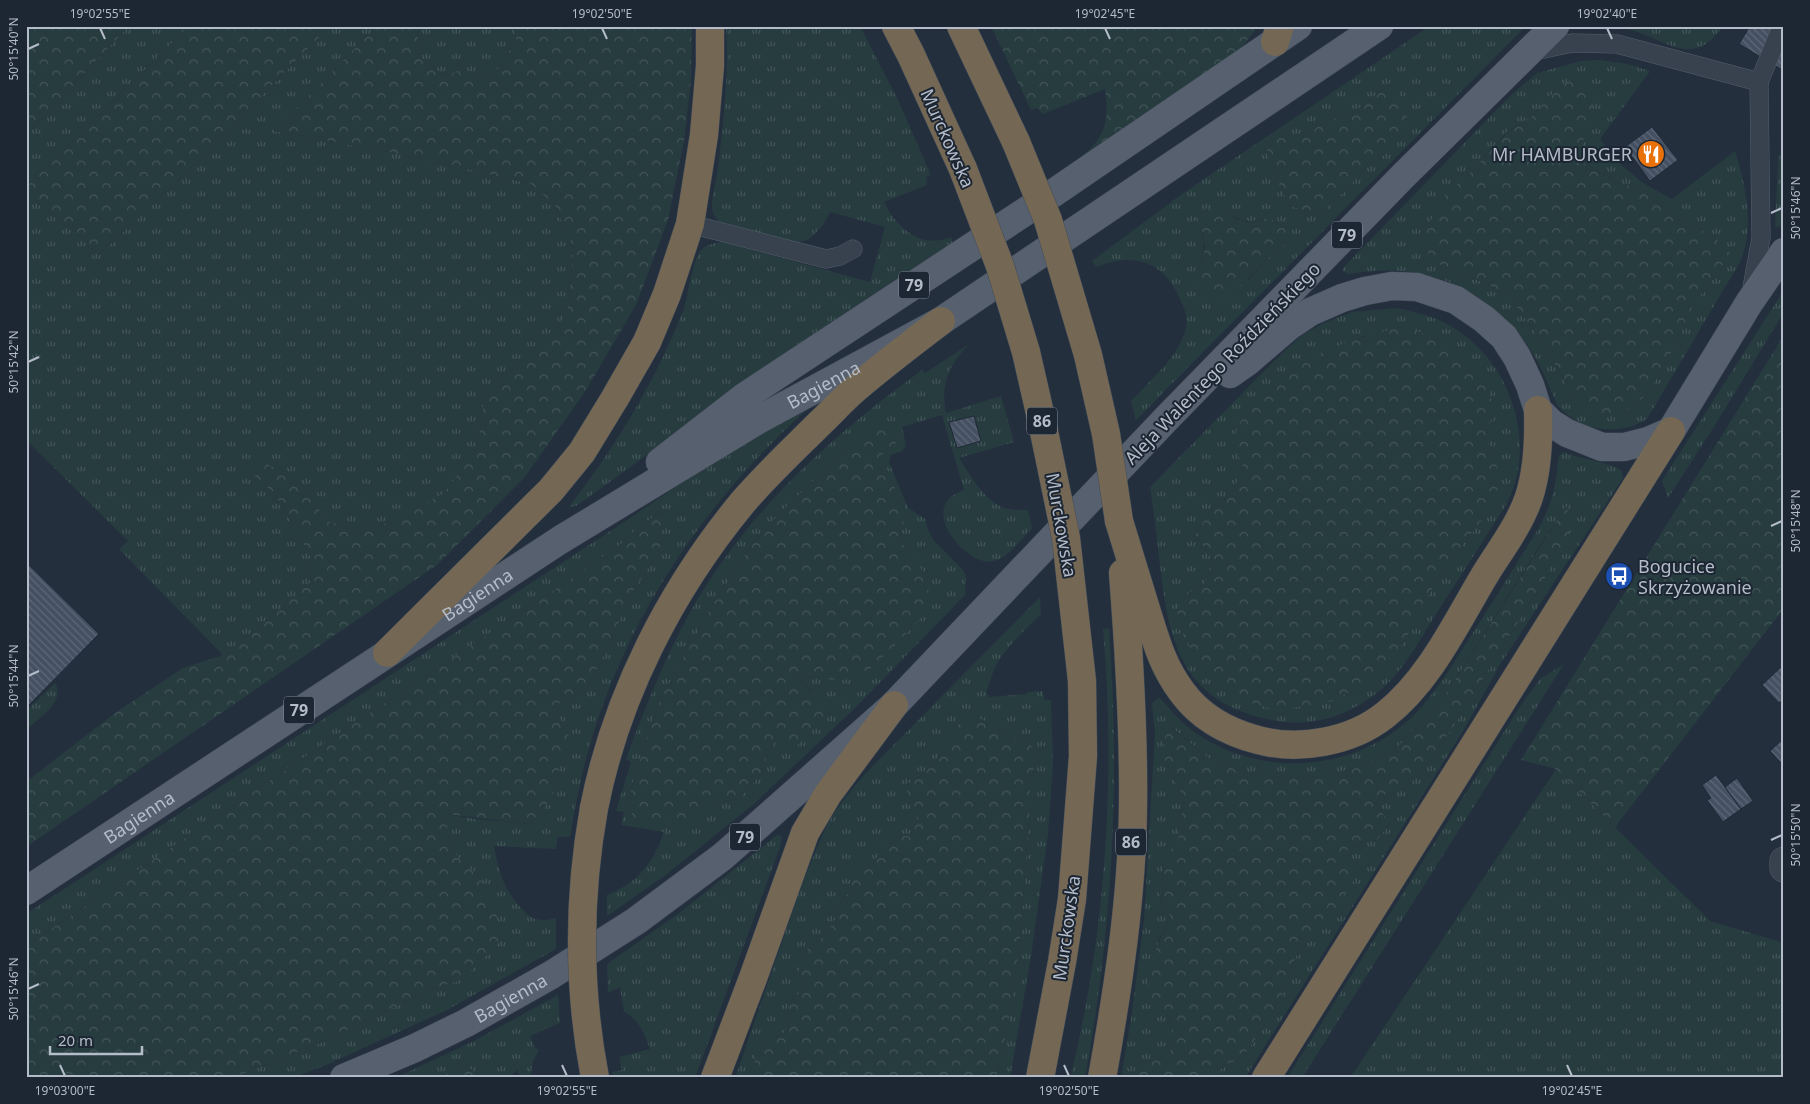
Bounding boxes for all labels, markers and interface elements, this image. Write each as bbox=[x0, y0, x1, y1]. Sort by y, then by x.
text: 19°02'55"E bbox=[70, 5, 130, 22]
text: 19°02'50"E bbox=[572, 5, 632, 22]
text: 19°02'45"E bbox=[1075, 5, 1135, 22]
text: 19°02'40"E bbox=[1577, 5, 1637, 22]
text: 50°15'40"N bbox=[5, 17, 22, 81]
street label: Murckowska bbox=[916, 85, 980, 191]
restaurant icon: Mr HAMBURGER bbox=[1636, 139, 1666, 169]
place label: Mr HAMBURGER bbox=[1492, 142, 1632, 166]
text: 50°15'46"N bbox=[1787, 176, 1804, 240]
road number: 79 bbox=[1332, 222, 1362, 248]
street label: Aleja Walentego Roździeńskiego bbox=[1119, 257, 1325, 469]
road number: 79 bbox=[899, 272, 929, 298]
text: 50°15'42"N bbox=[5, 330, 22, 394]
street label: Bagienna bbox=[783, 355, 864, 414]
road number: 86 bbox=[1027, 408, 1057, 434]
street label: Murckowska bbox=[1041, 471, 1083, 579]
text: 50°15'48"N bbox=[1787, 489, 1804, 553]
place label: Bogucice Skrzyżowanie bbox=[1638, 554, 1752, 599]
bus stop icon: Bogucice Skrzyżowanie bbox=[1604, 561, 1634, 591]
street label: Bagienna bbox=[437, 562, 517, 626]
text: 50°15'44"N bbox=[5, 644, 22, 708]
road number: 79 bbox=[284, 696, 314, 724]
street label: Bagienna bbox=[99, 785, 179, 849]
text: 50°15'50"N bbox=[1787, 803, 1804, 867]
road number: 79 bbox=[730, 824, 760, 850]
road number: 86 bbox=[1116, 829, 1146, 856]
street label: Murckowska bbox=[1047, 874, 1085, 982]
text: 50°15'46"N bbox=[5, 957, 22, 1021]
street label: Bagienna bbox=[470, 968, 551, 1028]
scale bar bbox=[50, 1024, 142, 1056]
text: 20 m bbox=[58, 1030, 93, 1050]
text: 19°03'00"E bbox=[35, 1082, 95, 1099]
text: 19°02'55"E bbox=[537, 1082, 597, 1099]
text: 19°02'50"E bbox=[1039, 1082, 1099, 1099]
text: 19°02'45"E bbox=[1542, 1082, 1602, 1099]

